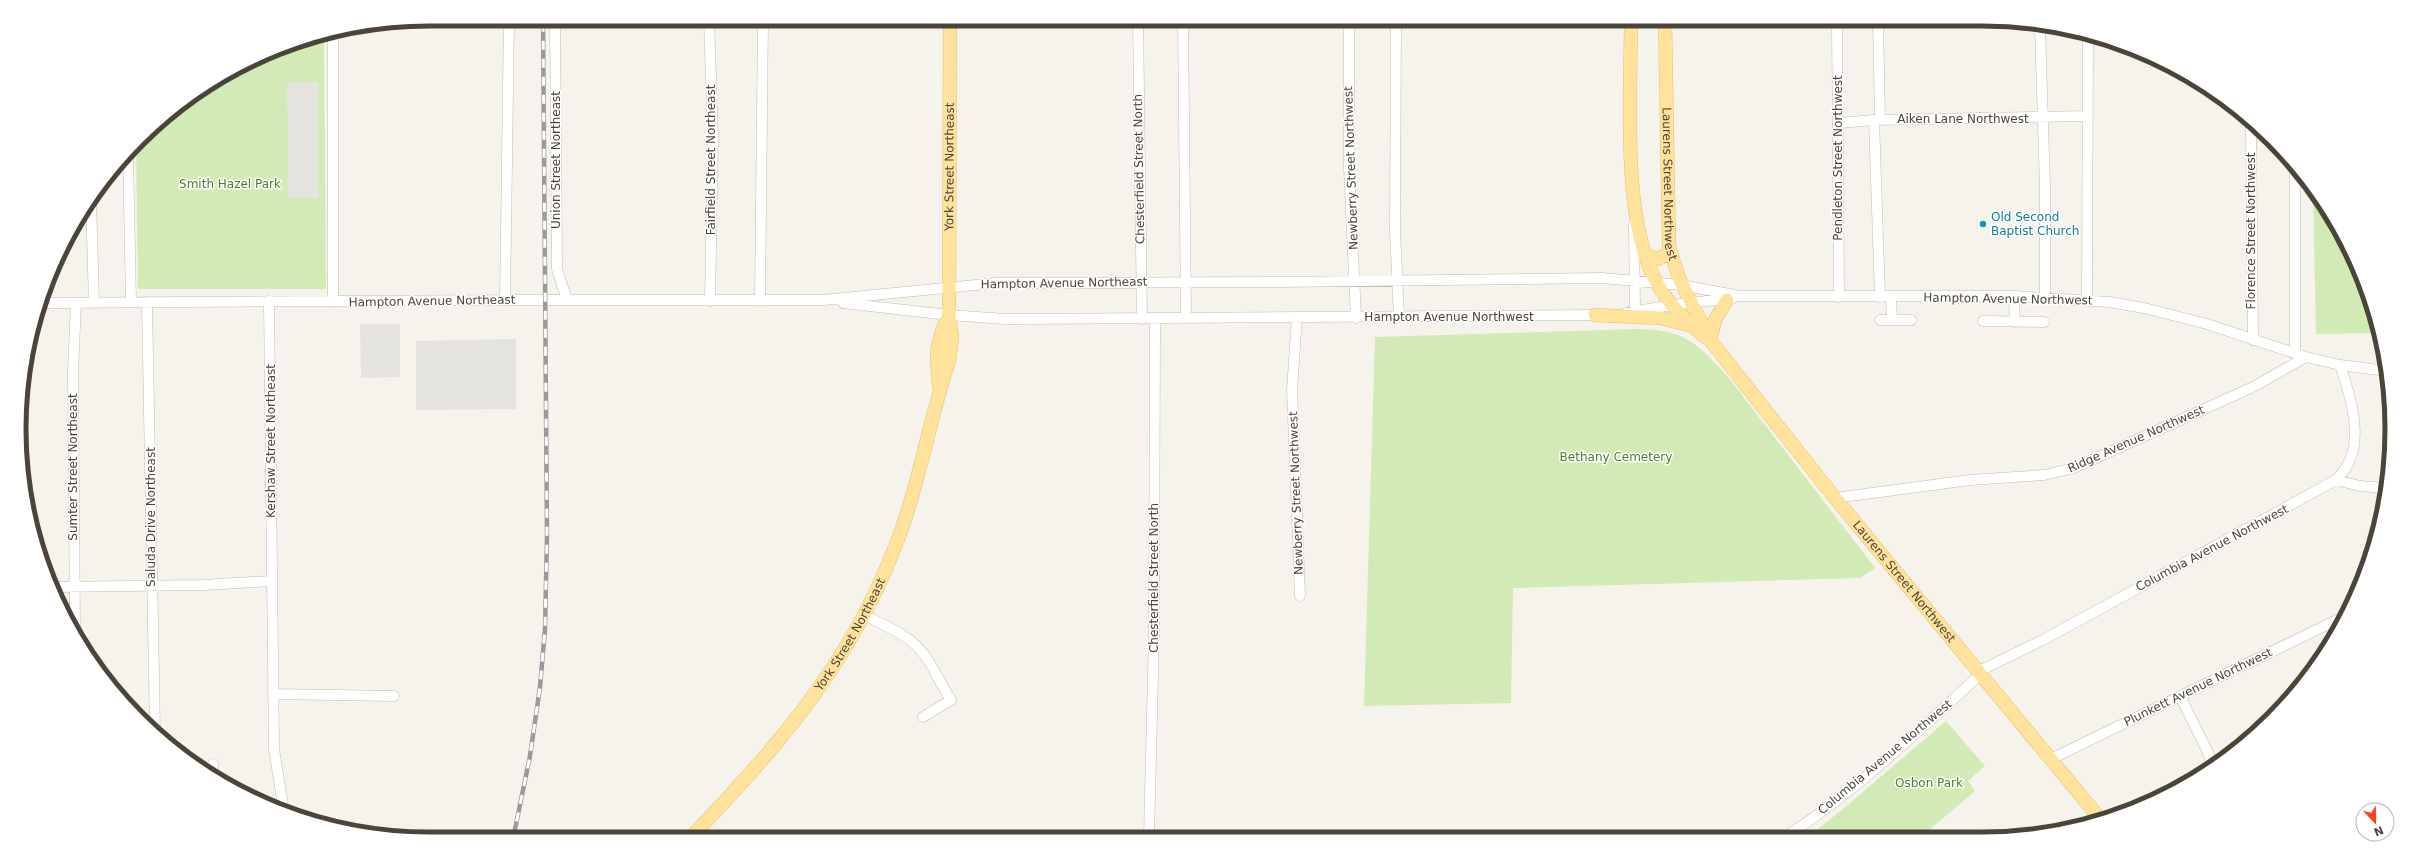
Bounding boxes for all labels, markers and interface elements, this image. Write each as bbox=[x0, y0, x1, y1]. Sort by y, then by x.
street label: Pendleton Street Northwest bbox=[1831, 75, 1845, 241]
street label: Fairfield Street Northeast bbox=[704, 84, 718, 235]
street label: Newberry Street Northwest bbox=[1341, 86, 1361, 250]
street label: Union Street Northeast bbox=[549, 91, 563, 229]
street label: Chesterfield Street North bbox=[1131, 94, 1147, 244]
street label: York Street Northeast bbox=[942, 102, 957, 232]
street label: Laurens Street Northwest bbox=[1660, 107, 1680, 262]
street label: Aiken Lane Northwest bbox=[1897, 112, 2029, 126]
street label: Florence Street Northwest bbox=[2244, 152, 2258, 310]
park label: Smith Hazel Park bbox=[179, 177, 281, 191]
place label: Old Second Baptist Church bbox=[1991, 210, 2079, 238]
marker: Old Second Baptist Church bbox=[1978, 219, 1988, 229]
street label: Hampton Avenue Northeast bbox=[980, 275, 1148, 291]
street label: Hampton Avenue Northwest bbox=[1923, 291, 2093, 307]
street label: Hampton Avenue Northeast bbox=[348, 293, 516, 309]
street label: Hampton Avenue Northwest bbox=[1364, 310, 1534, 324]
street label: Kershaw Street Northeast bbox=[264, 364, 278, 518]
street label: Sumter Street Northeast bbox=[66, 393, 80, 541]
street label: Ridge Avenue Northwest bbox=[2065, 402, 2207, 476]
street label: Newberry Street Northwest bbox=[1286, 411, 1306, 575]
street label: Saluda Drive Northeast bbox=[144, 447, 158, 587]
park label: Bethany Cemetery bbox=[1560, 450, 1672, 464]
street label: Columbia Avenue Northwest bbox=[2133, 502, 2291, 594]
street label: Chesterfield Street North bbox=[1147, 503, 1161, 653]
street label: Laurens Street Northwest bbox=[1850, 518, 1959, 646]
street label: York Street Northeast bbox=[811, 576, 888, 695]
street label: Plunkett Avenue Northwest bbox=[2122, 645, 2275, 729]
street label: Columbia Avenue Northwest bbox=[1815, 697, 1955, 817]
park label: Osbon Park bbox=[1895, 776, 1963, 790]
north arrow bbox=[2355, 802, 2395, 842]
text: N bbox=[2372, 823, 2385, 839]

